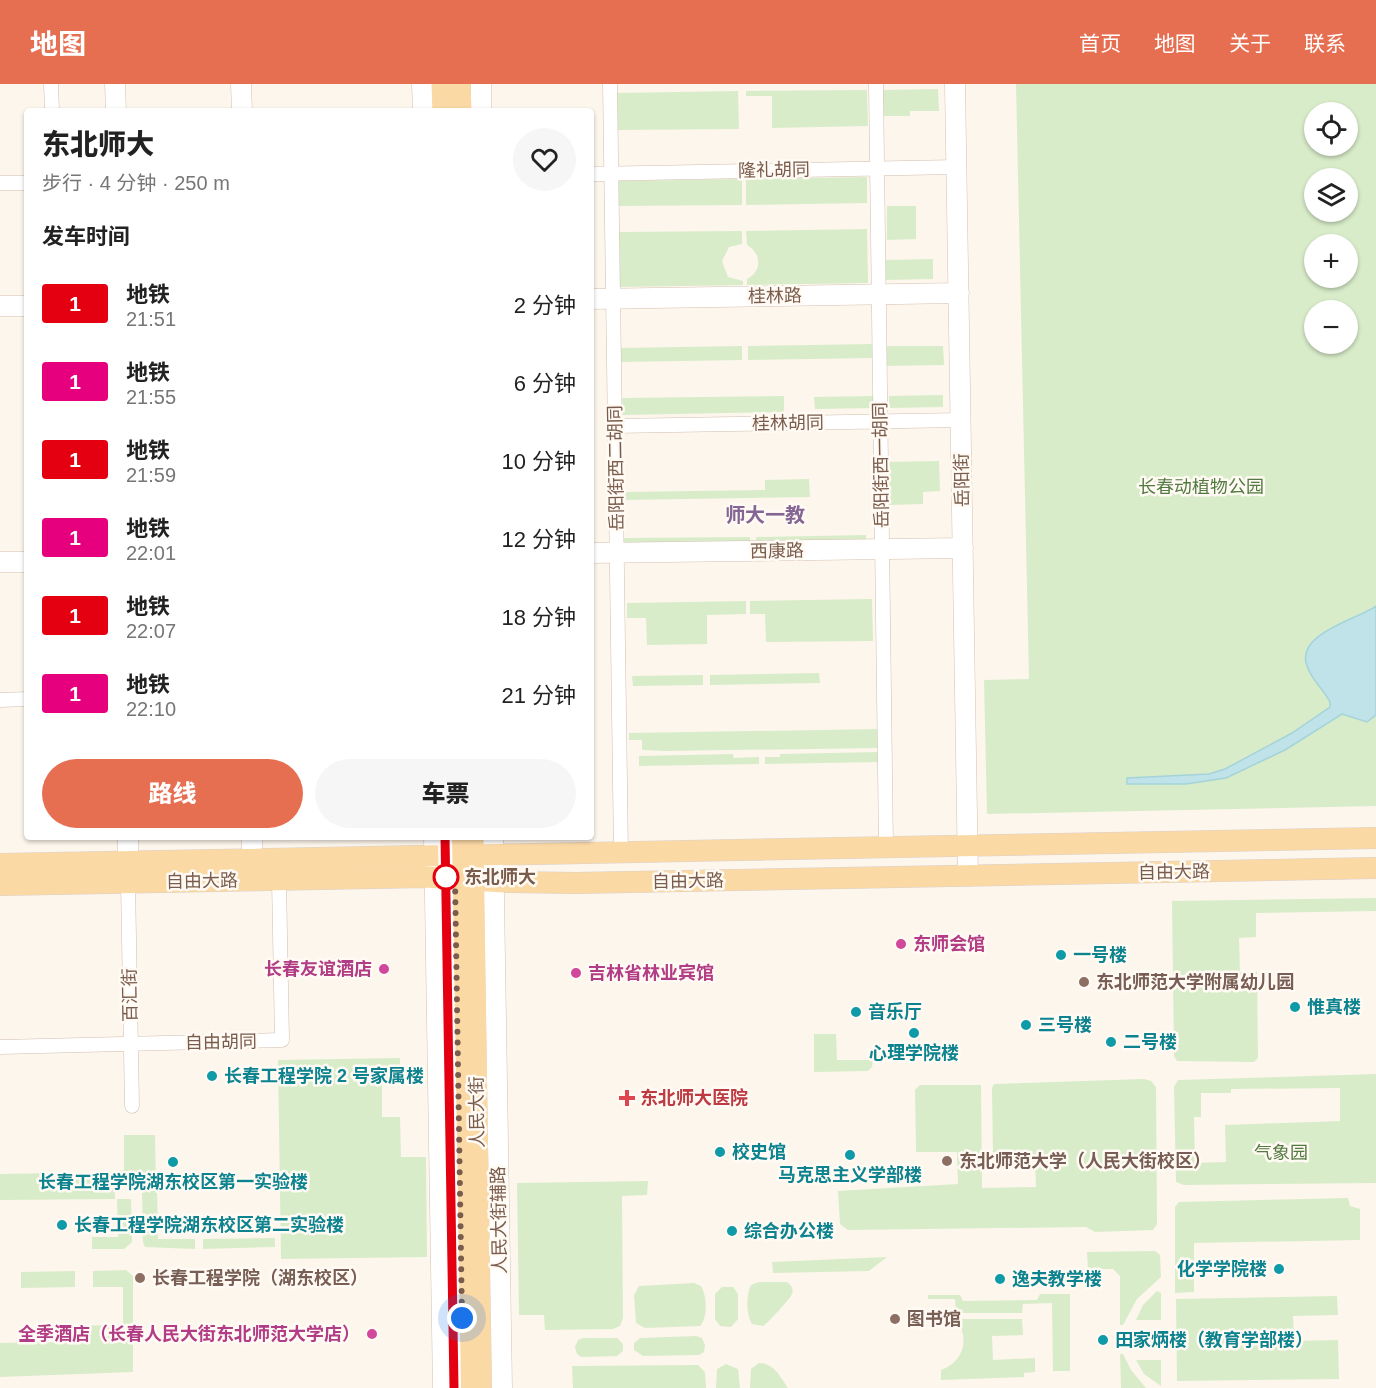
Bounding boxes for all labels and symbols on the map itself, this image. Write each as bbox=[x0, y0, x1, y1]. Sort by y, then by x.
street label: 隆礼胡同 bbox=[738, 159, 810, 181]
street label: 桂林路 bbox=[748, 286, 802, 306]
street label: 岳阳街西一胡同 bbox=[870, 402, 892, 528]
street label: 岳阳街西二胡同 bbox=[605, 405, 627, 531]
street label: 桂林胡同 bbox=[752, 412, 824, 434]
street label: 岳阳街 bbox=[952, 453, 972, 507]
park label: 长春动植物公园 bbox=[1138, 477, 1264, 497]
district label: 师大一教 bbox=[725, 504, 805, 526]
street label: 西康路 bbox=[750, 541, 804, 561]
street label: 自由大路 bbox=[1138, 861, 1210, 883]
marker: 东北师大 bbox=[433, 864, 459, 890]
place label: 东北师大 bbox=[464, 867, 536, 887]
street label: 自由大路 bbox=[166, 870, 238, 892]
street label: 自由大路 bbox=[652, 870, 724, 892]
place label: 东师会馆 bbox=[913, 934, 985, 954]
marker: 东师会馆 bbox=[894, 937, 908, 951]
place label: 一号楼 bbox=[1073, 945, 1127, 965]
marker: 一号楼 bbox=[1054, 948, 1068, 962]
place label: 长春友谊酒店 bbox=[264, 959, 372, 979]
marker: 长春友谊酒店 bbox=[377, 962, 391, 976]
place label: 吉林省林业宾馆 bbox=[588, 963, 714, 983]
marker: 吉林省林业宾馆 bbox=[569, 966, 583, 980]
street label: 百汇街 bbox=[120, 968, 140, 1022]
place label: 东北师范大学附属幼儿园 bbox=[1096, 972, 1294, 992]
marker: 东北师范大学附属幼儿园 bbox=[1077, 975, 1091, 989]
place label: 惟真楼 bbox=[1307, 997, 1361, 1017]
marker: 惟真楼 bbox=[1288, 1000, 1302, 1014]
place label: 音乐厅 bbox=[868, 1002, 922, 1022]
marker: 音乐厅 bbox=[849, 1005, 863, 1019]
place label: 三号楼 bbox=[1038, 1015, 1092, 1035]
marker: 三号楼 bbox=[1019, 1018, 1033, 1032]
marker: 心理学院楼 bbox=[907, 1026, 921, 1040]
street label: 自由胡同 bbox=[185, 1031, 257, 1053]
place label: 二号楼 bbox=[1123, 1032, 1177, 1052]
marker: 二号楼 bbox=[1104, 1035, 1118, 1049]
place label: 心理学院楼 bbox=[869, 1043, 959, 1063]
place label: 长春工程学院 2 号家属楼 bbox=[224, 1066, 424, 1086]
marker: 长春工程学院 2 号家属楼 bbox=[205, 1069, 219, 1083]
street label: 人民大街 bbox=[466, 1076, 488, 1148]
place label: 东北师大医院 bbox=[640, 1088, 748, 1108]
marker: 东北师大医院 bbox=[618, 1089, 636, 1107]
place label: 校史馆 bbox=[732, 1142, 786, 1162]
park label: 气象园 bbox=[1254, 1143, 1308, 1163]
marker: 校史馆 bbox=[713, 1145, 727, 1159]
marker: 马克思主义学部楼 bbox=[843, 1148, 857, 1162]
place label: 东北师范大学（人民大街校区） bbox=[959, 1151, 1211, 1171]
marker: 东北师范大学（人民大街校区） bbox=[940, 1154, 954, 1168]
marker: 长春工程学院湖东校区第一实验楼 bbox=[166, 1155, 180, 1169]
place label: 马克思主义学部楼 bbox=[778, 1165, 922, 1185]
street label: 人民大街辅路 bbox=[488, 1166, 510, 1274]
place label: 长春工程学院湖东校区第一实验楼 bbox=[38, 1172, 308, 1192]
place label: 长春工程学院湖东校区第二实验楼 bbox=[74, 1215, 344, 1235]
marker: 长春工程学院湖东校区第二实验楼 bbox=[55, 1218, 69, 1232]
place label: 综合办公楼 bbox=[744, 1221, 834, 1241]
marker: 综合办公楼 bbox=[725, 1224, 739, 1238]
place label: 化学学院楼 bbox=[1177, 1259, 1267, 1279]
marker: 化学学院楼 bbox=[1272, 1262, 1286, 1276]
place label: 长春工程学院（湖东校区） bbox=[152, 1268, 368, 1288]
place label: 逸夫教学楼 bbox=[1012, 1269, 1102, 1289]
marker: 长春工程学院（湖东校区） bbox=[133, 1271, 147, 1285]
marker: 逸夫教学楼 bbox=[993, 1272, 1007, 1286]
your location bbox=[447, 1303, 477, 1333]
place label: 图书馆 bbox=[907, 1309, 961, 1329]
marker: 图书馆 bbox=[888, 1312, 902, 1326]
place label: 全季酒店（长春人民大街东北师范大学店） bbox=[18, 1324, 360, 1344]
marker: 全季酒店（长春人民大街东北师范大学店） bbox=[365, 1327, 379, 1341]
place label: 田家炳楼（教育学部楼） bbox=[1115, 1330, 1313, 1350]
marker: 田家炳楼（教育学部楼） bbox=[1096, 1333, 1110, 1347]

